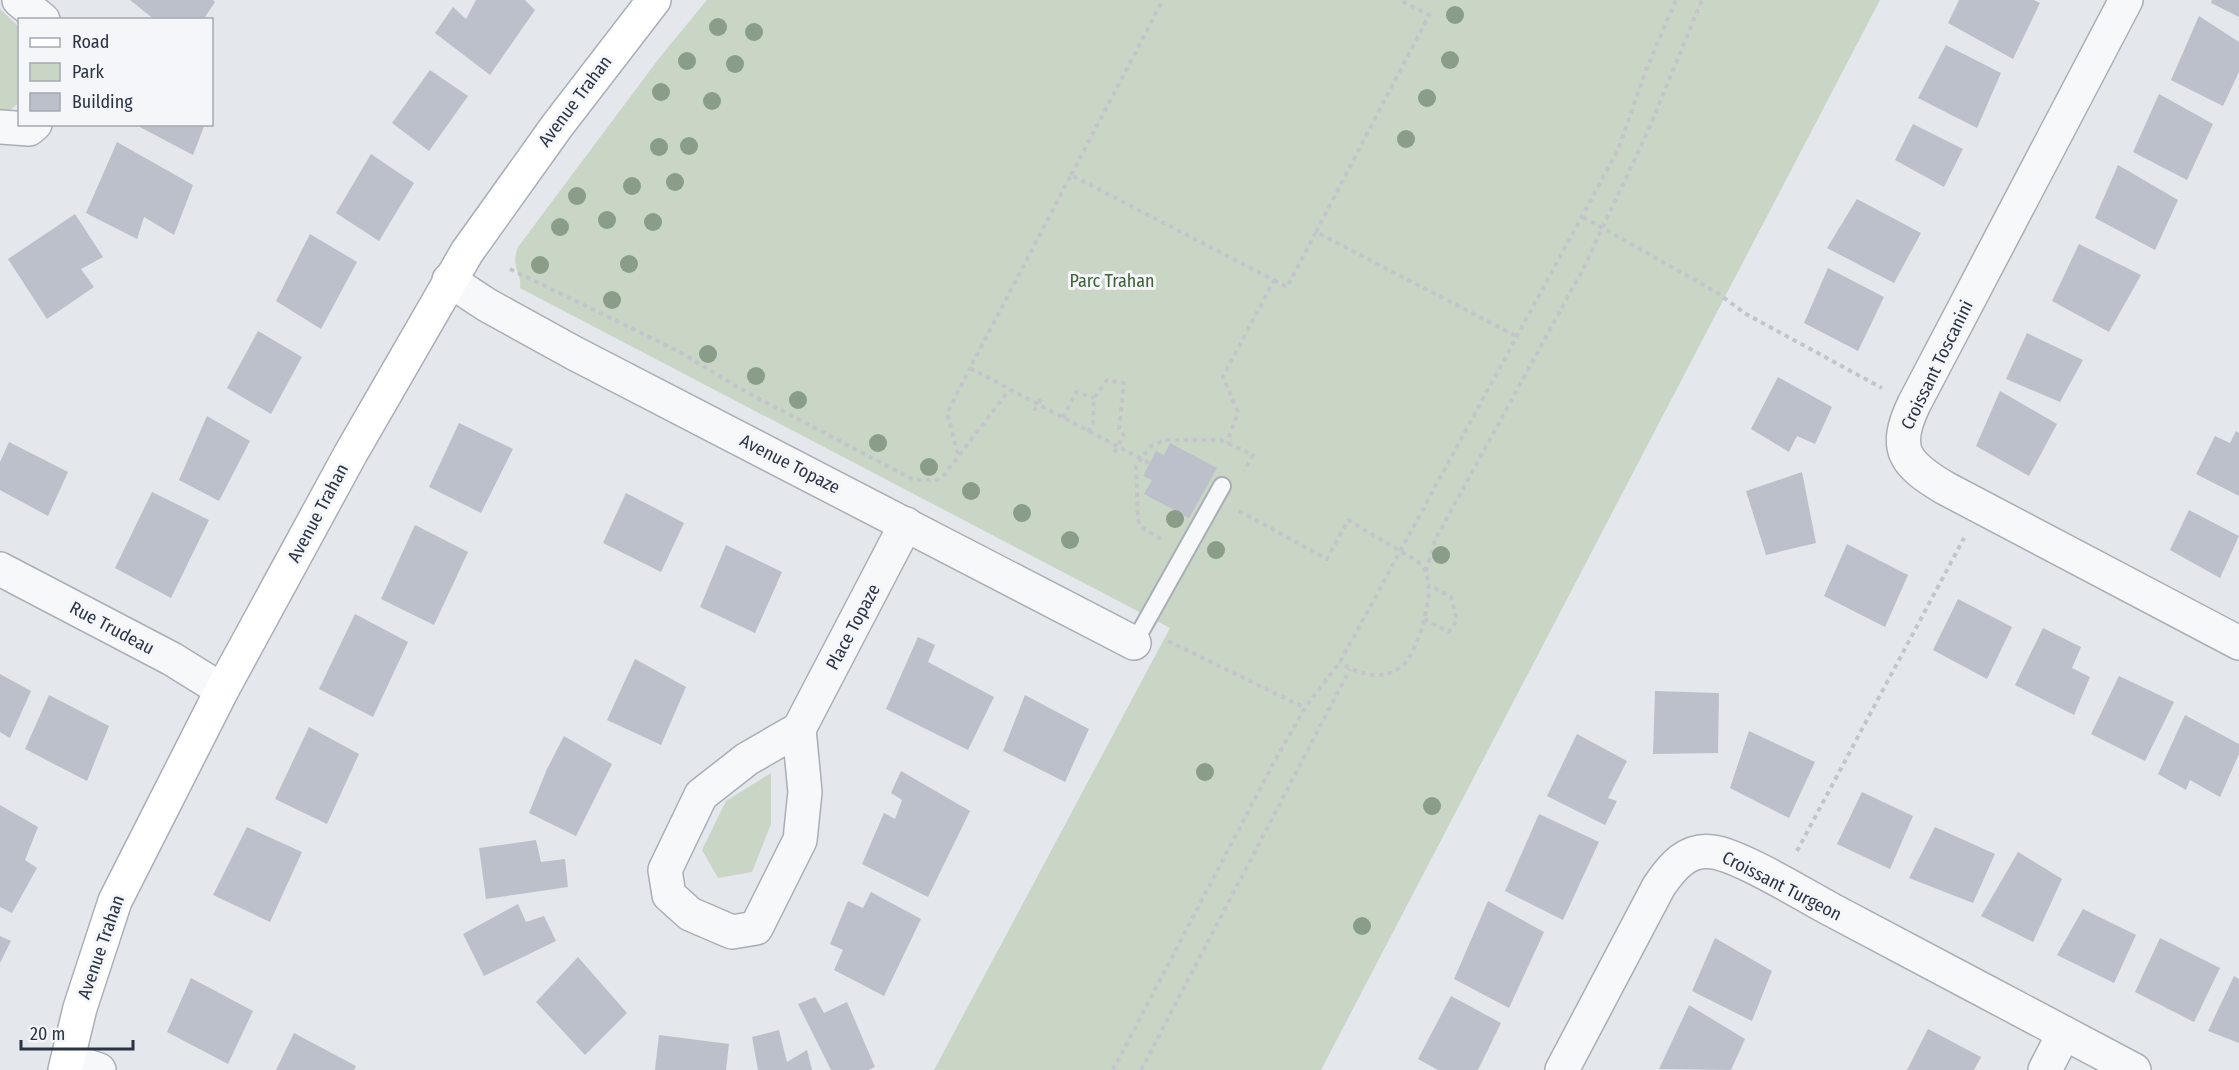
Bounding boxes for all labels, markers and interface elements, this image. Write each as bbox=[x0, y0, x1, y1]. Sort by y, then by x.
legend bbox=[18, 18, 213, 126]
text: Road bbox=[72, 31, 109, 53]
street label: Avenue Trahan bbox=[534, 51, 616, 151]
text: Park bbox=[72, 61, 105, 83]
text: Building bbox=[72, 91, 133, 113]
park label: Parc Trahan bbox=[1069, 270, 1155, 292]
street label: Croissant Toscanini bbox=[1896, 297, 1978, 433]
street label: Avenue Topaze bbox=[736, 429, 844, 499]
street label: Avenue Trahan bbox=[283, 460, 353, 566]
street label: Place Topaze bbox=[821, 580, 885, 674]
street label: Rue Trudeau bbox=[66, 597, 158, 659]
street label: Croissant Turgeon bbox=[1719, 846, 1845, 926]
street label: Avenue Trahan bbox=[73, 892, 129, 1002]
scale bar bbox=[21, 1013, 134, 1051]
text: 20 m bbox=[30, 1023, 65, 1045]

